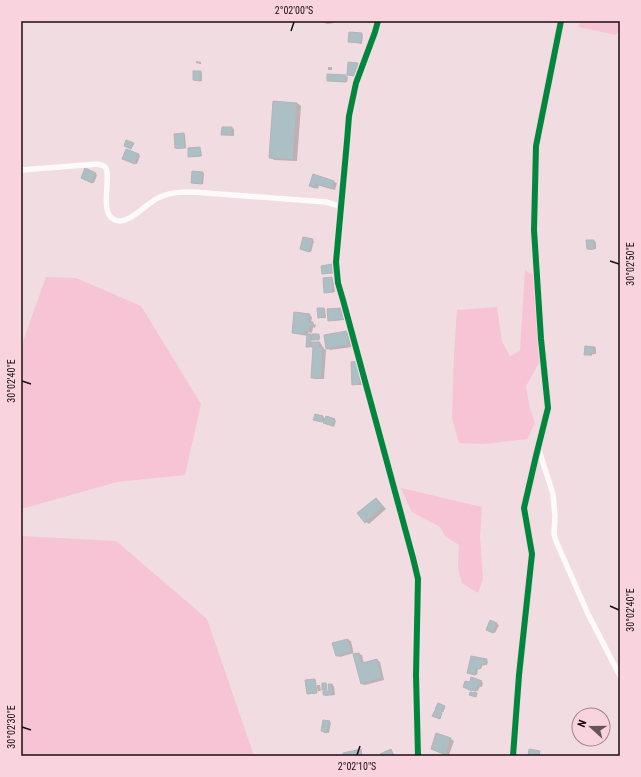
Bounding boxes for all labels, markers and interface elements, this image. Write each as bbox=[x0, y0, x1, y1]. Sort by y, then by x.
text: 2°02'00"S bbox=[275, 5, 313, 16]
text: 30°02'50"E bbox=[625, 242, 636, 286]
text: 30°02'40"E bbox=[6, 359, 17, 403]
text: 30°02'40"E bbox=[625, 588, 636, 632]
text: 30°02'30"E bbox=[6, 705, 17, 749]
north arrow bbox=[571, 707, 611, 747]
text: N bbox=[575, 718, 589, 729]
text: 2°02'10"S bbox=[338, 761, 376, 772]

